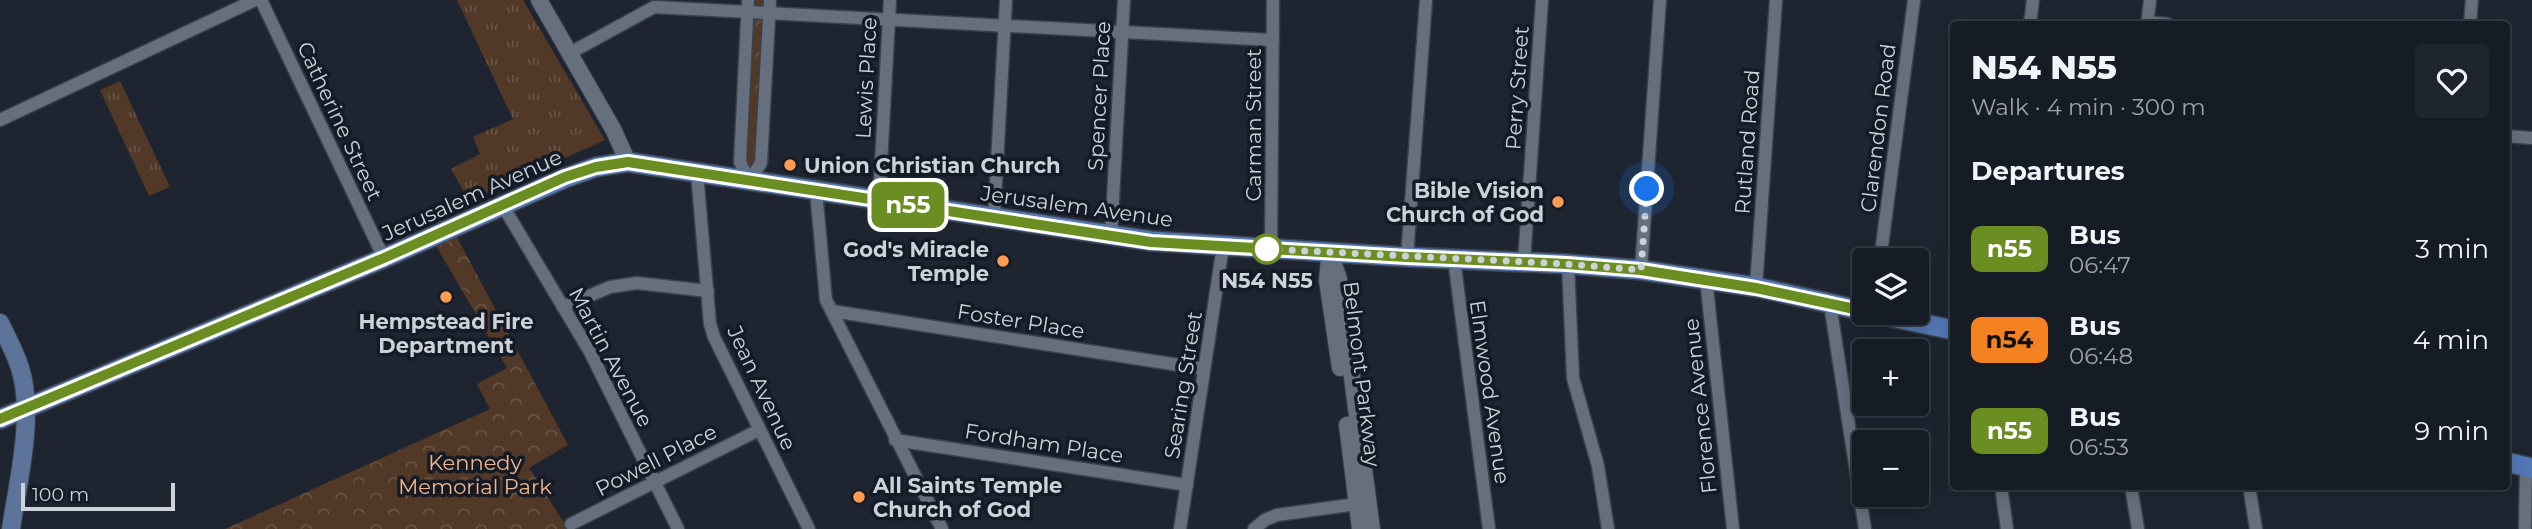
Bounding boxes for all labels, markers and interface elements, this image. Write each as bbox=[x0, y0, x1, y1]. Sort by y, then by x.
street label: Lewis Place bbox=[850, 16, 882, 140]
street label: Spencer Place bbox=[1083, 21, 1115, 171]
street label: Perry Street bbox=[1500, 25, 1534, 151]
street label: Catherine Street bbox=[292, 38, 388, 204]
street label: Clarendon Road bbox=[1855, 42, 1901, 214]
button: heart bbox=[2415, 44, 2489, 118]
text: N54 N55 bbox=[1971, 47, 2117, 87]
street label: Carman Street bbox=[1241, 48, 1266, 202]
street label: Rutland Road bbox=[1729, 69, 1765, 215]
text: Walk · 4 min · 300 m bbox=[1971, 93, 2206, 121]
street label: Jerusalem Avenue bbox=[378, 144, 566, 246]
place label: Union Christian Church bbox=[804, 153, 1060, 178]
text: Departures bbox=[1971, 155, 2125, 187]
marker: Union Christian Church bbox=[782, 157, 798, 173]
your location bbox=[1629, 171, 1664, 206]
place label: Bible Vision Church of God bbox=[1386, 178, 1544, 227]
street label: Jerusalem Avenue bbox=[978, 180, 1175, 232]
line badge: n55 bbox=[868, 182, 948, 228]
text: n55 bbox=[885, 190, 931, 219]
marker: Bible Vision Church of God bbox=[1550, 194, 1566, 210]
text: Bus bbox=[2069, 219, 2121, 251]
text: 3 min bbox=[2415, 233, 2489, 265]
marker: N54 N55 bbox=[1252, 234, 1282, 264]
text: n55 bbox=[1987, 234, 2032, 263]
place label: God's Miracle Temple bbox=[843, 237, 989, 286]
map controls bbox=[1852, 248, 1929, 507]
button: layers bbox=[1852, 248, 1929, 325]
text: 06:47 bbox=[2069, 251, 2131, 279]
marker: God's Miracle Temple bbox=[995, 253, 1011, 269]
place label: N54 N55 bbox=[1221, 268, 1313, 293]
street label: Belmont Parkway bbox=[1338, 280, 1386, 469]
street label: Martin Avenue bbox=[564, 283, 658, 431]
marker: Hempstead Fire Department bbox=[438, 289, 454, 305]
street label: Foster Place bbox=[956, 299, 1086, 343]
street label: Elmwood Avenue bbox=[1465, 299, 1515, 485]
place label: Hempstead Fire Department bbox=[359, 309, 533, 358]
street label: Searing Street bbox=[1159, 309, 1207, 461]
text: Bus bbox=[2069, 310, 2121, 342]
street label: Florence Avenue bbox=[1678, 317, 1722, 495]
street label: Jean Avenue bbox=[722, 321, 802, 454]
text: 4 min bbox=[2413, 324, 2489, 356]
text: n54 bbox=[1986, 325, 2033, 354]
button: + bbox=[1852, 339, 1929, 416]
text: 06:48 bbox=[2069, 342, 2133, 370]
text: Bus bbox=[2069, 401, 2121, 433]
text: 9 min bbox=[2414, 415, 2489, 447]
text: n55 bbox=[1987, 416, 2032, 445]
street label: Fordham Place bbox=[963, 418, 1125, 468]
street label: Powell Place bbox=[591, 419, 721, 501]
button: − bbox=[1852, 430, 1929, 507]
text: 06:53 bbox=[2069, 433, 2129, 461]
park label: Kennedy Memorial Park bbox=[398, 450, 552, 499]
place label: All Saints Temple Church of God bbox=[872, 473, 1062, 522]
scale bar bbox=[21, 480, 175, 512]
text: 100 m bbox=[32, 483, 89, 506]
marker: All Saints Temple Church of God bbox=[851, 489, 867, 505]

